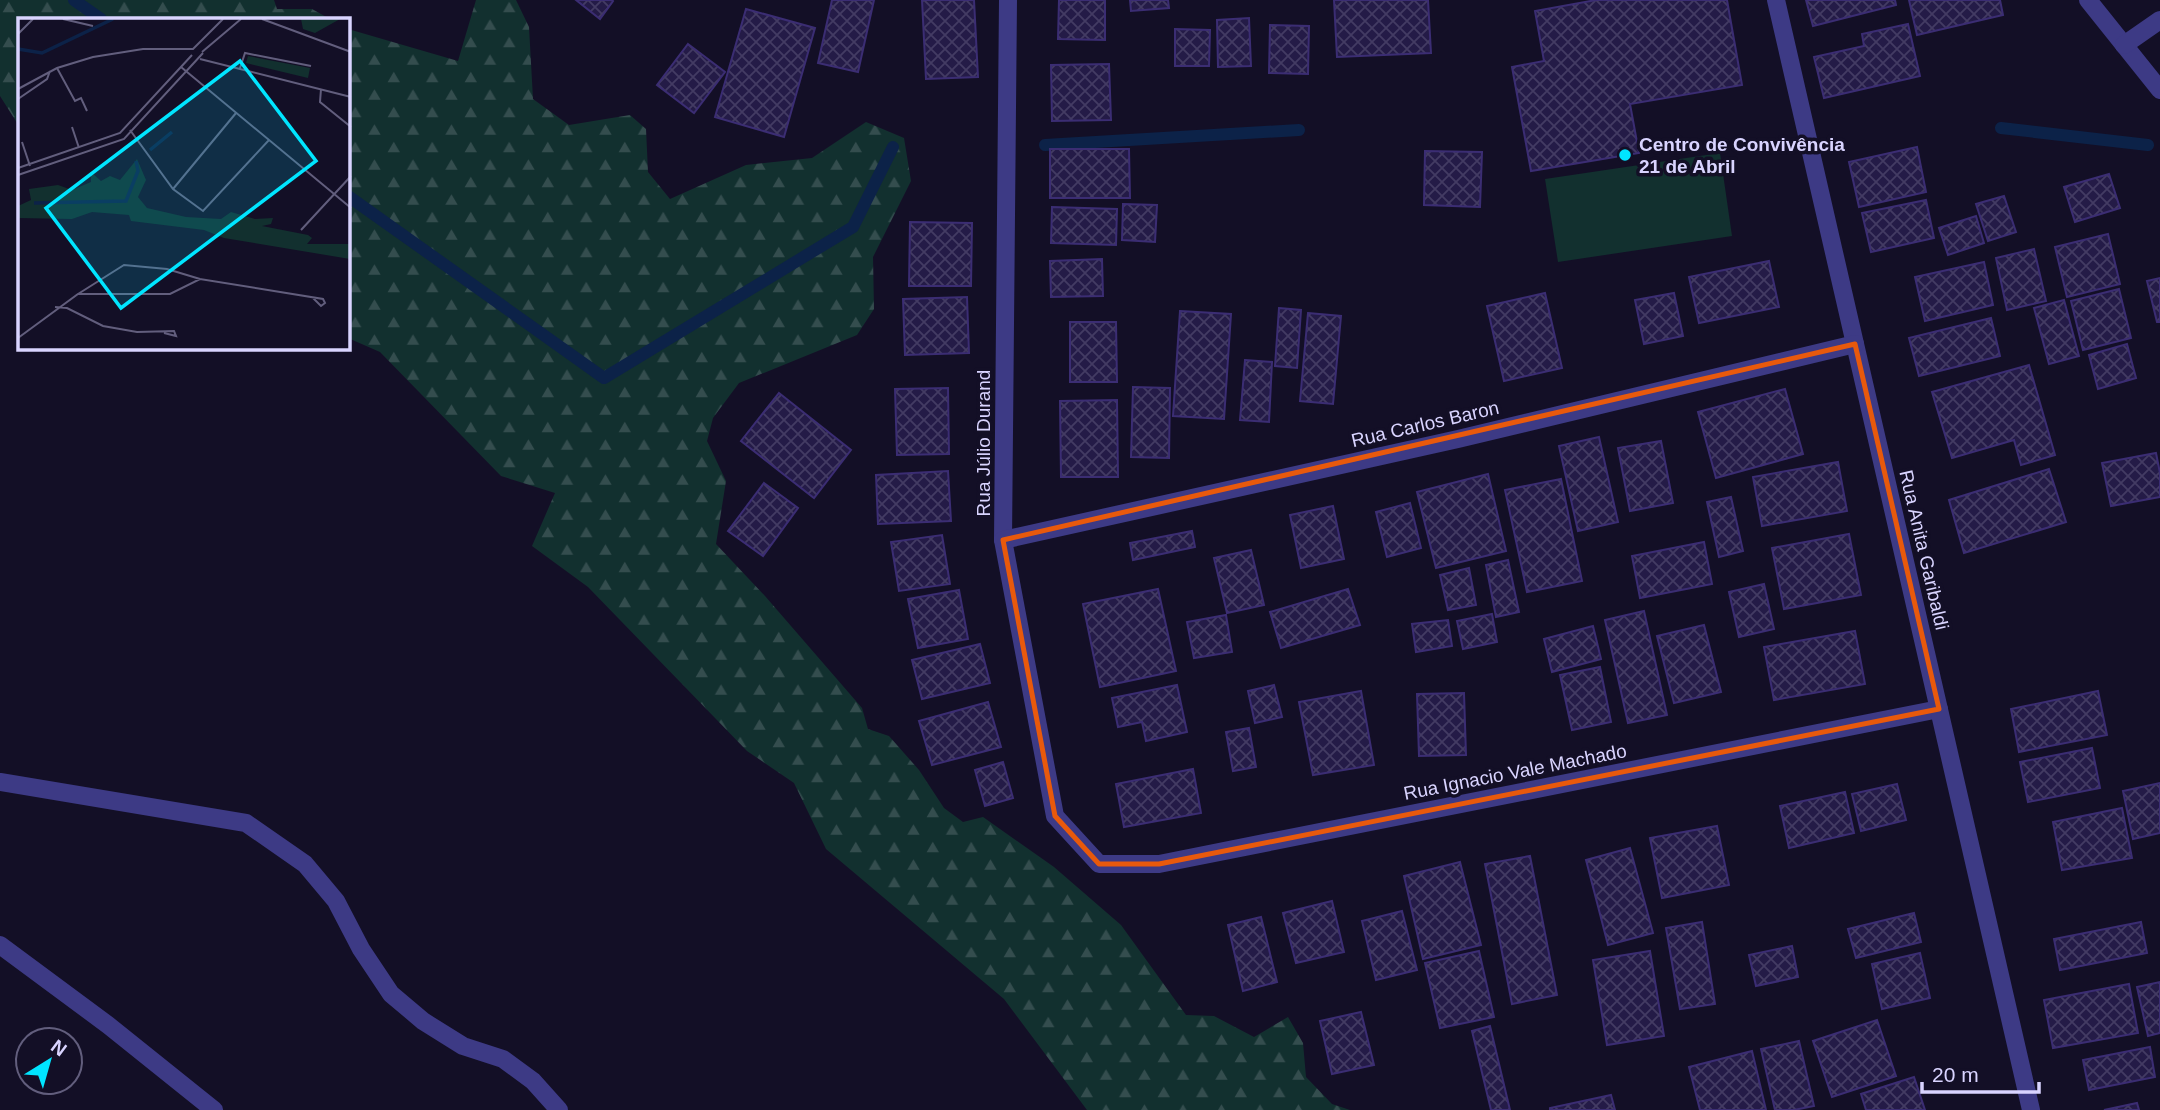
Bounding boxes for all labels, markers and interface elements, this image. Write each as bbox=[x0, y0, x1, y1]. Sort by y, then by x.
inset map bbox=[18, 18, 350, 350]
place label: Centro de Convivência 21 de Abril bbox=[1639, 134, 1845, 177]
marker: Centro de Convivência 21 de Abril bbox=[1617, 147, 1633, 163]
street label: Rua Júlio Durand bbox=[973, 370, 994, 516]
street label: Rua Carlos Baron bbox=[1349, 397, 1501, 451]
street label: Rua Anita Garibaldi bbox=[1895, 468, 1953, 632]
street label: Rua Ignacio Vale Machado bbox=[1402, 740, 1628, 804]
north arrow bbox=[14, 1026, 84, 1096]
text: N bbox=[47, 1035, 71, 1060]
scale bar bbox=[1922, 1050, 2039, 1094]
text: 20 m bbox=[1932, 1063, 1979, 1086]

